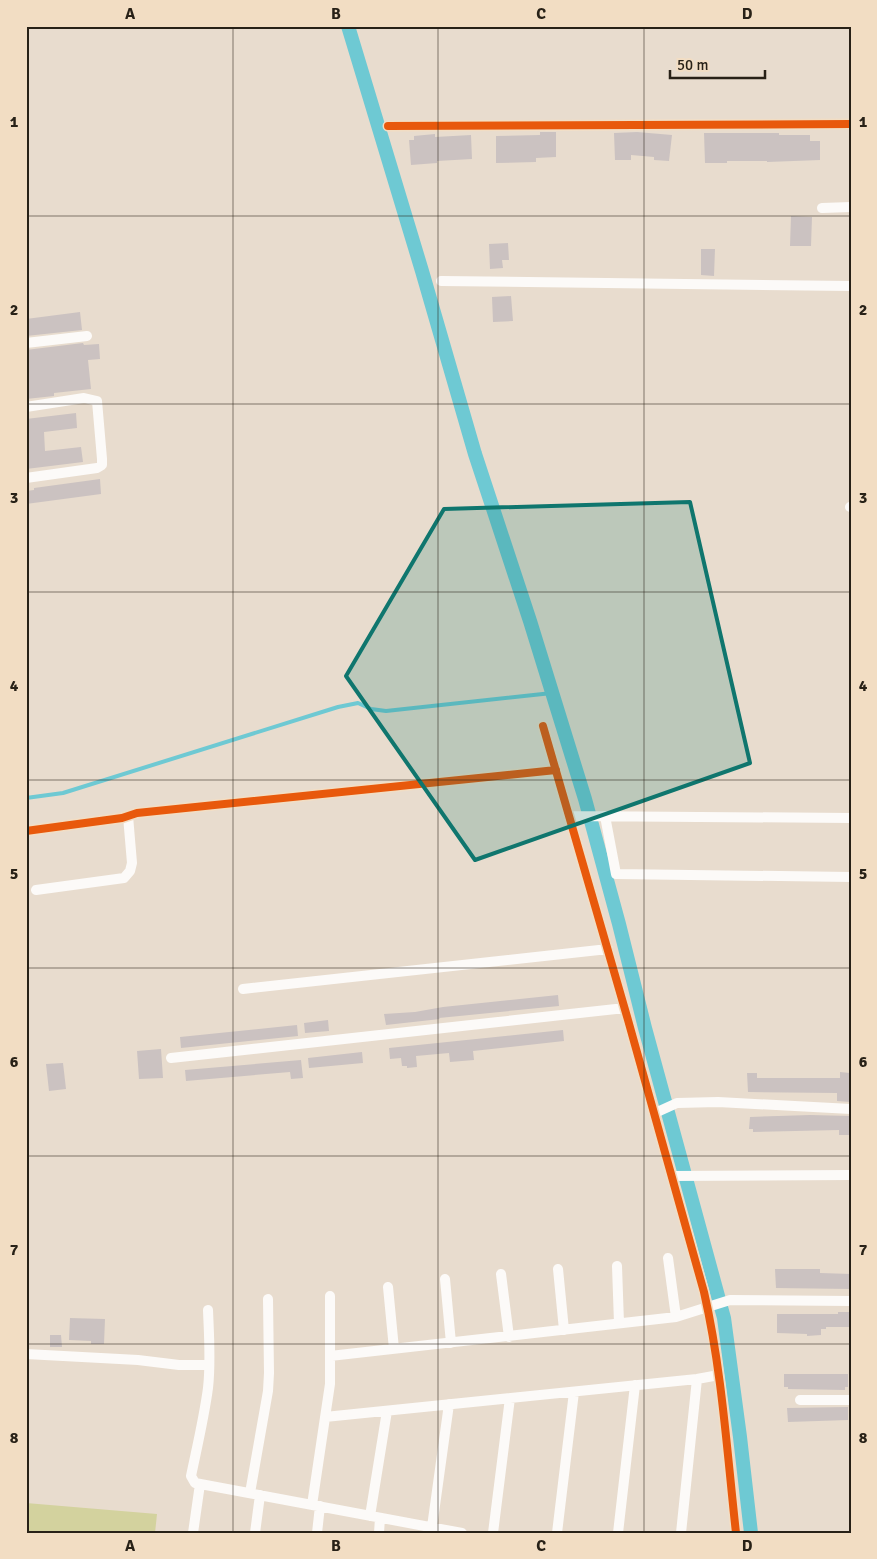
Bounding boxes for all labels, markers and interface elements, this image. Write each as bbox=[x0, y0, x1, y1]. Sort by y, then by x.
text: A bbox=[125, 4, 136, 24]
text: B bbox=[331, 4, 341, 24]
text: C bbox=[536, 4, 546, 24]
text: D bbox=[742, 4, 753, 24]
scale bar bbox=[670, 48, 764, 80]
text: 50 m bbox=[677, 56, 708, 74]
text: 1 bbox=[10, 112, 19, 132]
text: 1 bbox=[859, 112, 868, 132]
text: 2 bbox=[10, 300, 18, 320]
text: 2 bbox=[859, 300, 867, 320]
text: 3 bbox=[10, 488, 18, 508]
text: 3 bbox=[859, 488, 867, 508]
text: 4 bbox=[10, 676, 19, 696]
text: 4 bbox=[859, 676, 868, 696]
text: 5 bbox=[10, 864, 18, 884]
text: 5 bbox=[859, 864, 867, 884]
text: 6 bbox=[10, 1052, 19, 1072]
text: 6 bbox=[859, 1052, 868, 1072]
text: 7 bbox=[10, 1240, 19, 1260]
text: 7 bbox=[859, 1240, 868, 1260]
text: 8 bbox=[10, 1428, 19, 1448]
text: 8 bbox=[859, 1428, 868, 1448]
text: A bbox=[125, 1536, 136, 1556]
text: B bbox=[331, 1536, 341, 1556]
text: C bbox=[536, 1536, 546, 1556]
text: D bbox=[742, 1536, 753, 1556]

